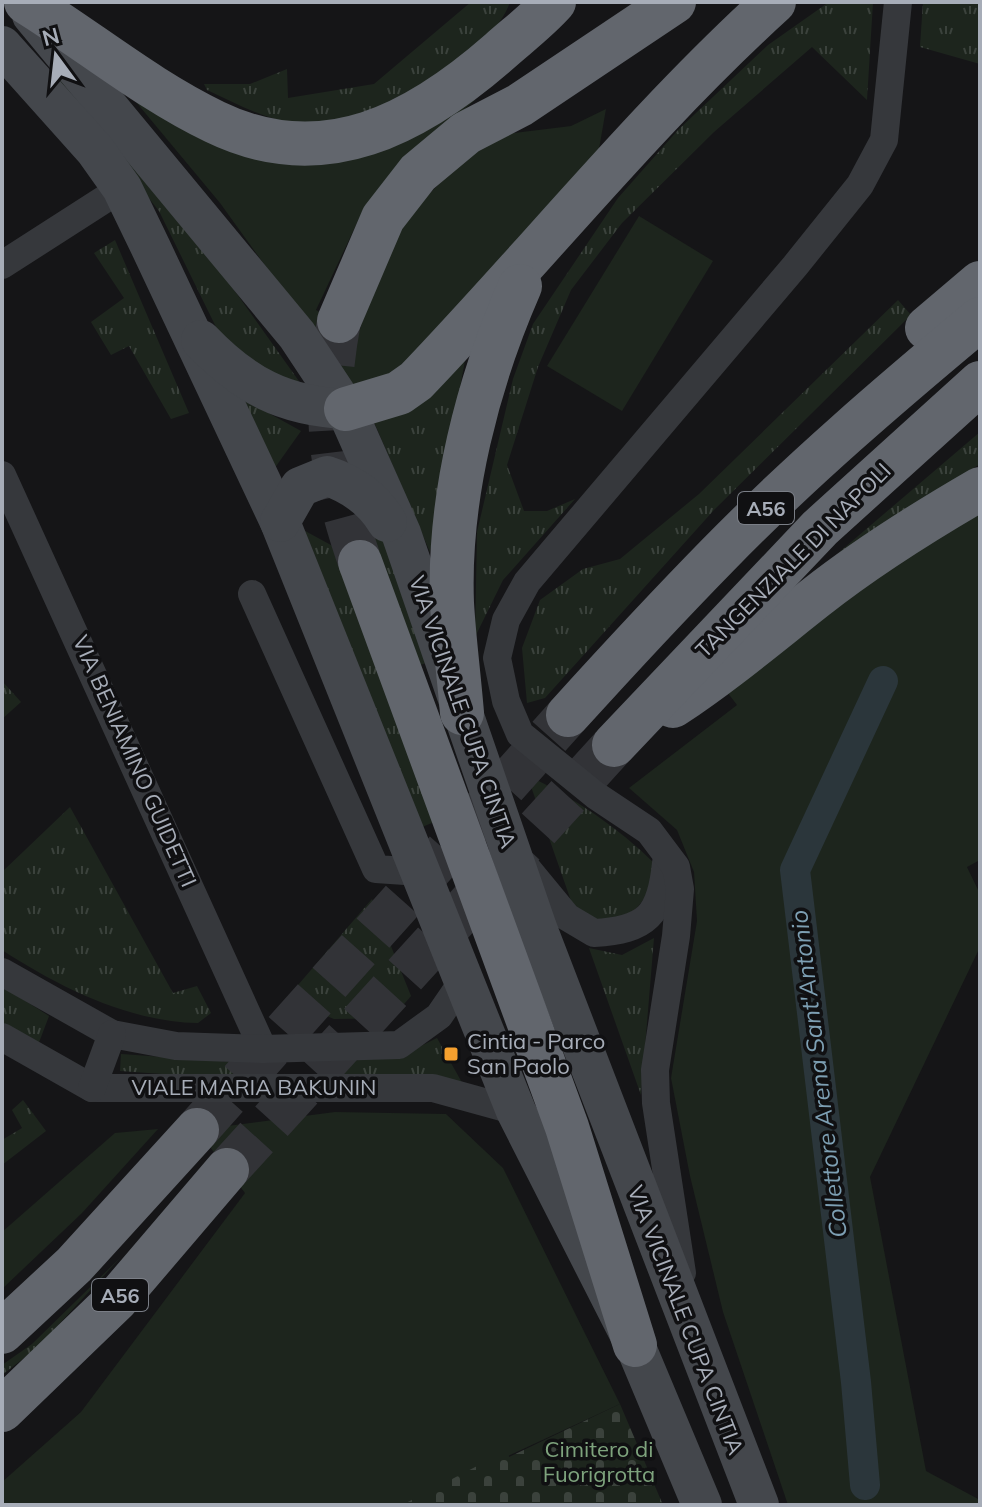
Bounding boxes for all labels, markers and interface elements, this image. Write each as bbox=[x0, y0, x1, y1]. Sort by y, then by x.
north arrow bbox=[16, 16, 96, 96]
text: N bbox=[39, 21, 62, 52]
street label: TANGENZIALE DI NAPOLI bbox=[690, 457, 896, 663]
road number: A56 bbox=[738, 492, 794, 524]
street label: VIA VICINALE CUPA CINTIA bbox=[403, 572, 523, 852]
street label: VIA BENIAMINO GUIDETTI bbox=[67, 631, 203, 891]
water label: Collettore Arena Sant'Antonio bbox=[783, 908, 853, 1240]
place label: Cintia - Parco San Paolo bbox=[467, 1027, 605, 1080]
marker: Cintia - Parco San Paolo bbox=[442, 1045, 460, 1063]
street label: VIALE MARIA BAKUNIN bbox=[131, 1073, 377, 1101]
street label: VIA VICINALE CUPA CINTIA bbox=[622, 1181, 750, 1459]
road number: A56 bbox=[92, 1279, 148, 1311]
park label: Cimitero di Fuorigrotta bbox=[543, 1435, 655, 1488]

